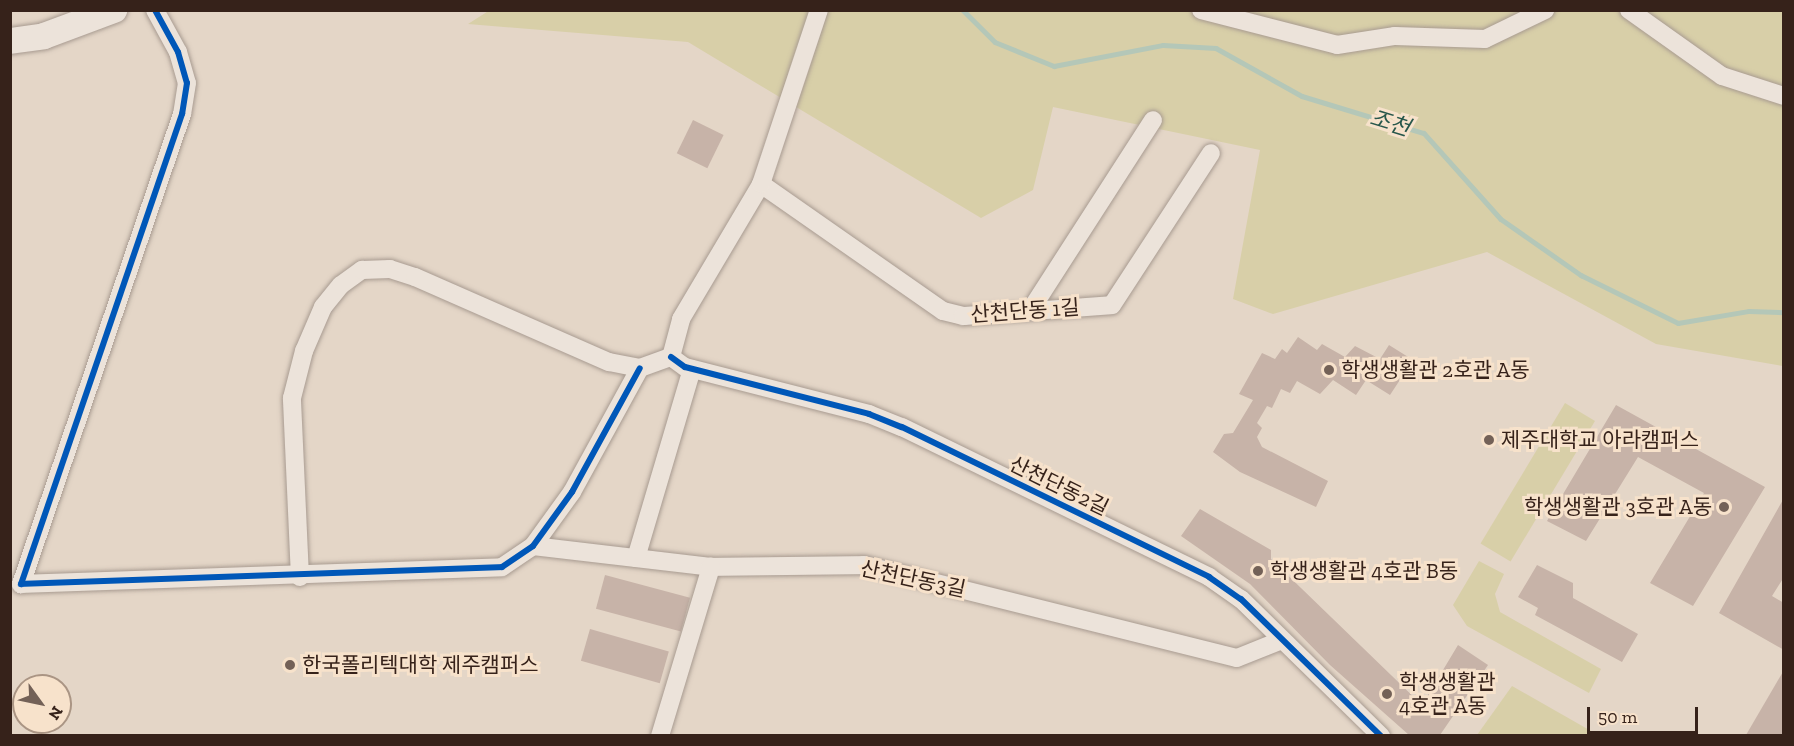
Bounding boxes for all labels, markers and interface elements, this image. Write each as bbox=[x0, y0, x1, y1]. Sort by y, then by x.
water label: 조천 bbox=[1367, 104, 1413, 142]
street label: 산천단동 1길 bbox=[970, 295, 1080, 327]
place label: 학생생활관 2호관 A동 bbox=[1341, 357, 1530, 383]
marker: 학생생활관 2호관 A동 bbox=[1322, 363, 1336, 377]
place label: 제주대학교 아라캠퍼스 bbox=[1501, 427, 1699, 453]
marker: 제주대학교 아라캠퍼스 bbox=[1482, 433, 1496, 447]
street label: 산천단동2길 bbox=[1005, 451, 1113, 521]
place label: 학생생활관 3호관 A동 bbox=[1524, 494, 1712, 520]
marker: 학생생활관 3호관 A동 bbox=[1717, 500, 1731, 514]
street label: 산천단동3길 bbox=[858, 556, 968, 602]
place label: 학생생활관 4호관 B동 bbox=[1270, 558, 1458, 584]
marker: 학생생활관 4호관 B동 bbox=[1251, 564, 1265, 578]
place label: 한국폴리텍대학 제주캠퍼스 bbox=[302, 652, 539, 678]
marker: 한국폴리텍대학 제주캠퍼스 bbox=[283, 658, 297, 672]
place label: 학생생활관 4호관 A동 bbox=[1399, 669, 1496, 719]
north arrow bbox=[12, 674, 72, 734]
marker: 학생생활관 4호관 A동 bbox=[1380, 687, 1394, 701]
scale bar bbox=[1590, 695, 1701, 733]
text: N bbox=[45, 703, 67, 723]
text: 50 m bbox=[1598, 706, 1637, 728]

